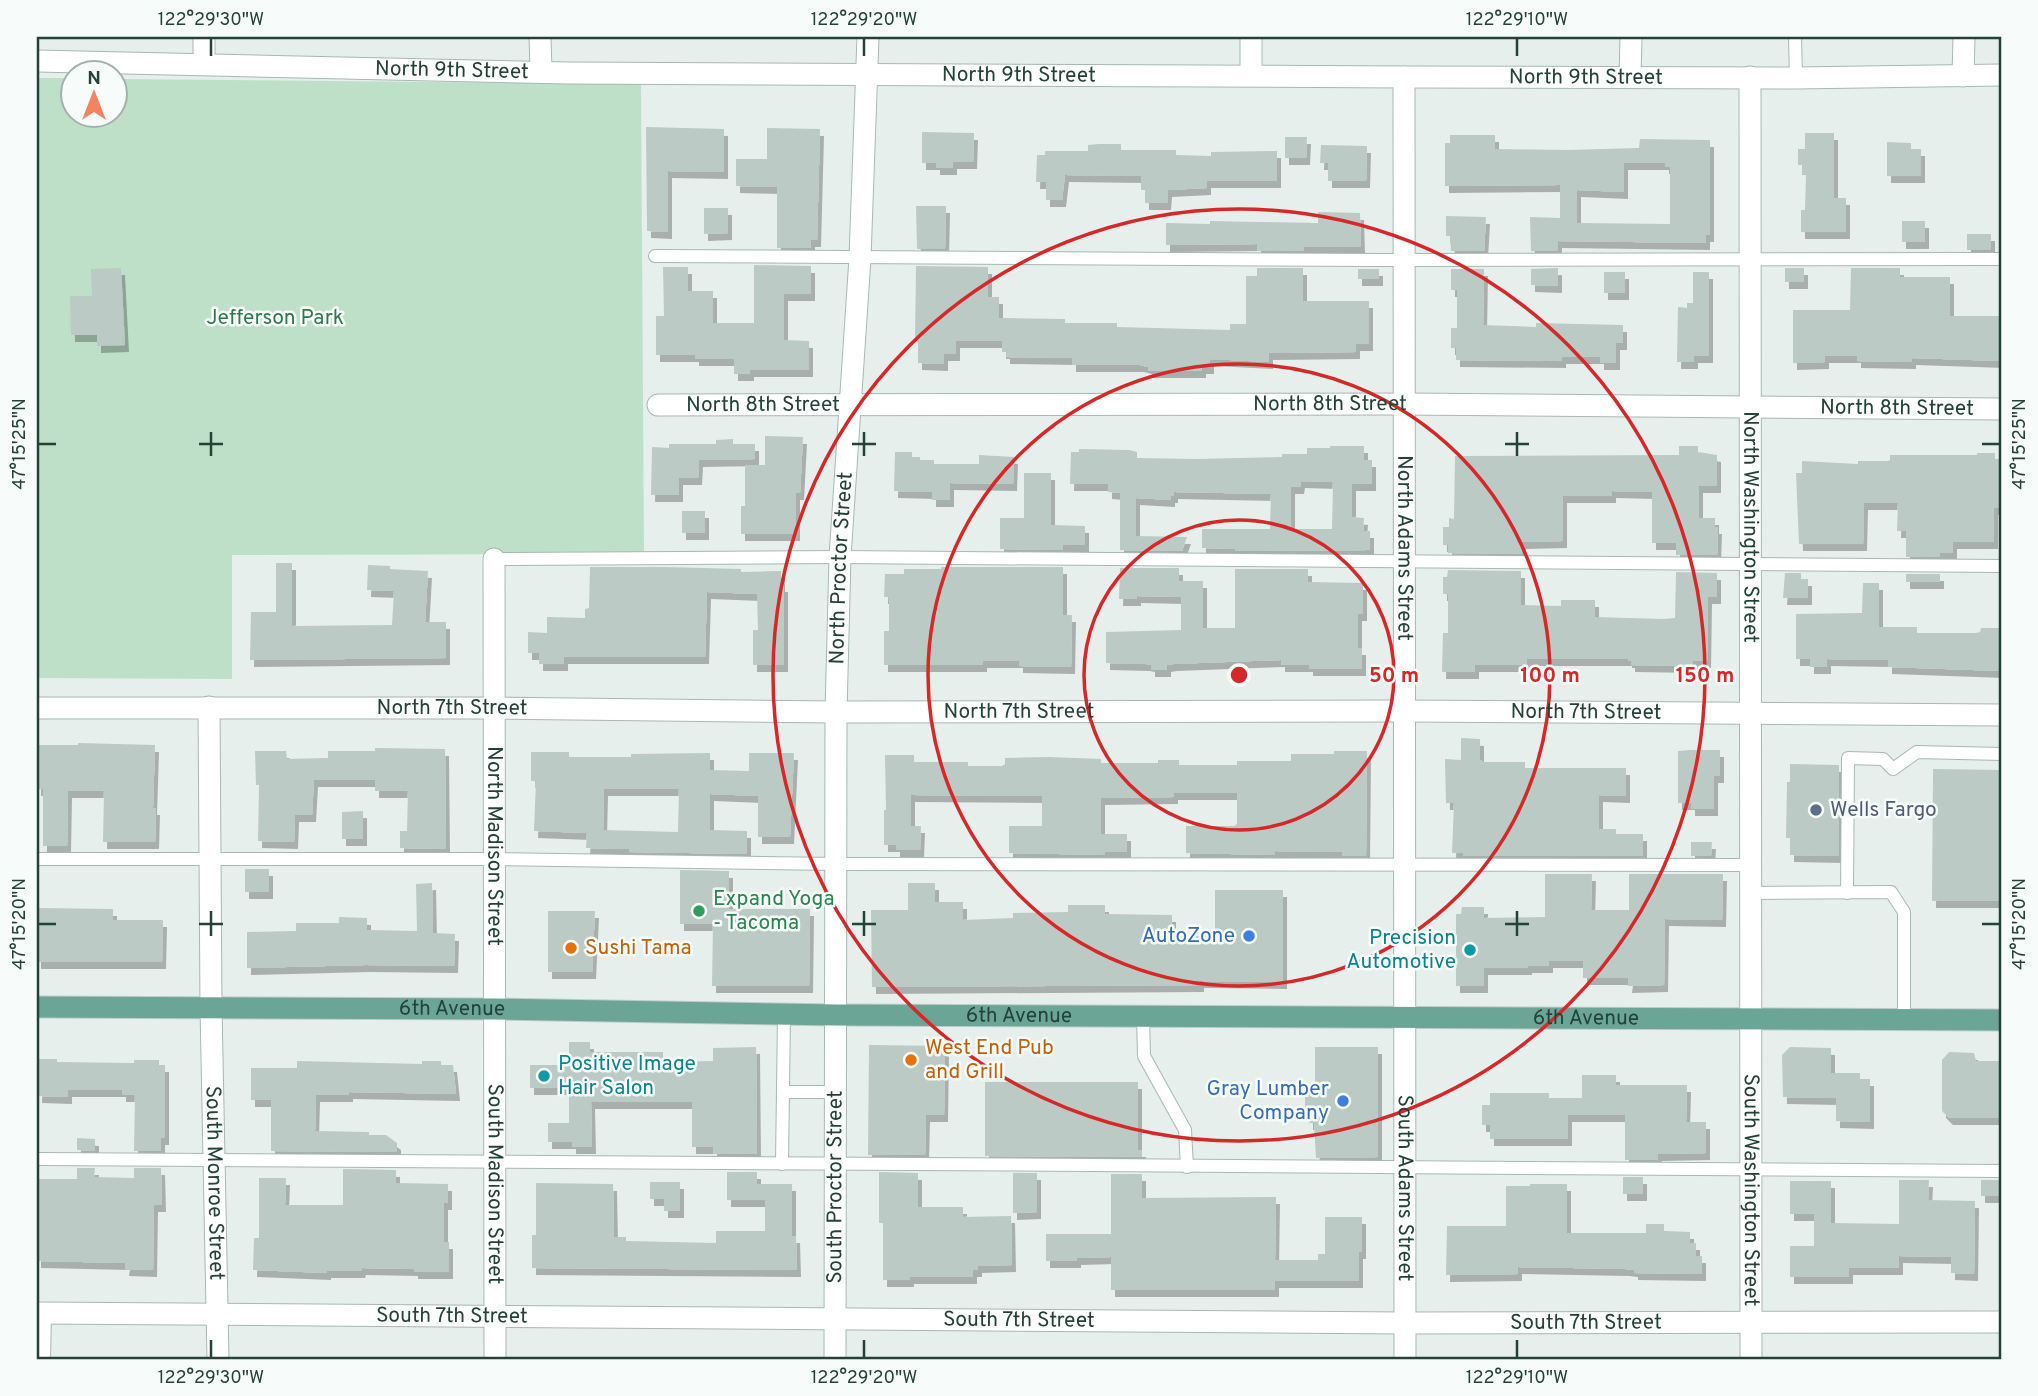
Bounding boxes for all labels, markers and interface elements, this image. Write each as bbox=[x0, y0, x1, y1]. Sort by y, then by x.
text: 122°29'30"W bbox=[158, 9, 264, 32]
text: 122°29'20"W bbox=[811, 9, 917, 32]
text: 122°29'10"W bbox=[1466, 9, 1568, 32]
street label: North 9th Street bbox=[375, 55, 529, 86]
north arrow bbox=[60, 60, 130, 130]
street label: North 9th Street bbox=[942, 61, 1096, 89]
street label: North 9th Street bbox=[1509, 64, 1663, 91]
text: N bbox=[87, 67, 101, 91]
park label: Jefferson Park bbox=[206, 305, 344, 332]
street label: North 8th Street bbox=[1253, 390, 1407, 418]
street label: North 8th Street bbox=[686, 391, 840, 418]
street label: North 8th Street bbox=[1820, 394, 1974, 422]
text: 47°15'25"N bbox=[9, 398, 32, 490]
text: 47°15'25"N bbox=[2009, 398, 2032, 490]
street label: North Washington Street bbox=[1737, 411, 1764, 643]
street label: North Adams Street bbox=[1391, 455, 1418, 641]
street label: North Proctor Street bbox=[824, 471, 859, 665]
centre of rings bbox=[1227, 663, 1251, 687]
text: 50 m bbox=[1369, 663, 1419, 690]
text: 100 m bbox=[1520, 663, 1580, 690]
text: 150 m bbox=[1676, 663, 1734, 690]
street label: North 7th Street bbox=[376, 695, 528, 722]
street label: North 7th Street bbox=[943, 698, 1095, 725]
street label: North 7th Street bbox=[1510, 698, 1662, 726]
street label: North Madison Street bbox=[481, 746, 508, 946]
place label: Wells Fargo bbox=[1830, 797, 1937, 824]
marker: Wells Fargo bbox=[1808, 802, 1824, 818]
text: 47°15'20"N bbox=[9, 878, 32, 970]
text: 47°15'20"N bbox=[2009, 878, 2032, 970]
place label: Expand Yoga - Tacoma bbox=[713, 886, 835, 937]
marker: Expand Yoga - Tacoma bbox=[691, 903, 707, 919]
place label: AutoZone bbox=[1142, 923, 1235, 950]
place label: Precision Automotive bbox=[1346, 925, 1456, 976]
marker: AutoZone bbox=[1241, 928, 1257, 944]
place label: Sushi Tama bbox=[585, 935, 692, 962]
marker: Sushi Tama bbox=[563, 940, 579, 956]
marker: Precision Automotive bbox=[1462, 942, 1478, 958]
street label: 6th Avenue bbox=[399, 995, 505, 1023]
street label: 6th Avenue bbox=[966, 1002, 1072, 1030]
street label: 6th Avenue bbox=[1533, 1004, 1639, 1032]
place label: West End Pub and Grill bbox=[925, 1035, 1054, 1086]
place label: Positive Image Hair Salon bbox=[558, 1051, 696, 1102]
marker: West End Pub and Grill bbox=[903, 1052, 919, 1068]
marker: Positive Image Hair Salon bbox=[536, 1068, 552, 1084]
street label: South Washington Street bbox=[1737, 1074, 1764, 1306]
place label: Gray Lumber Company bbox=[1206, 1076, 1329, 1127]
street label: South Madison Street bbox=[481, 1084, 508, 1284]
street label: South Monroe Street bbox=[199, 1085, 230, 1280]
street label: South Proctor Street bbox=[822, 1090, 849, 1284]
marker: Gray Lumber Company bbox=[1335, 1093, 1351, 1109]
street label: South Adams Street bbox=[1391, 1095, 1418, 1281]
street label: South 7th Street bbox=[376, 1302, 528, 1330]
street label: South 7th Street bbox=[943, 1306, 1095, 1334]
street label: South 7th Street bbox=[1510, 1309, 1662, 1336]
text: 122°29'30"W bbox=[158, 1367, 264, 1390]
text: 122°29'20"W bbox=[811, 1367, 917, 1390]
text: 122°29'10"W bbox=[1466, 1367, 1568, 1390]

